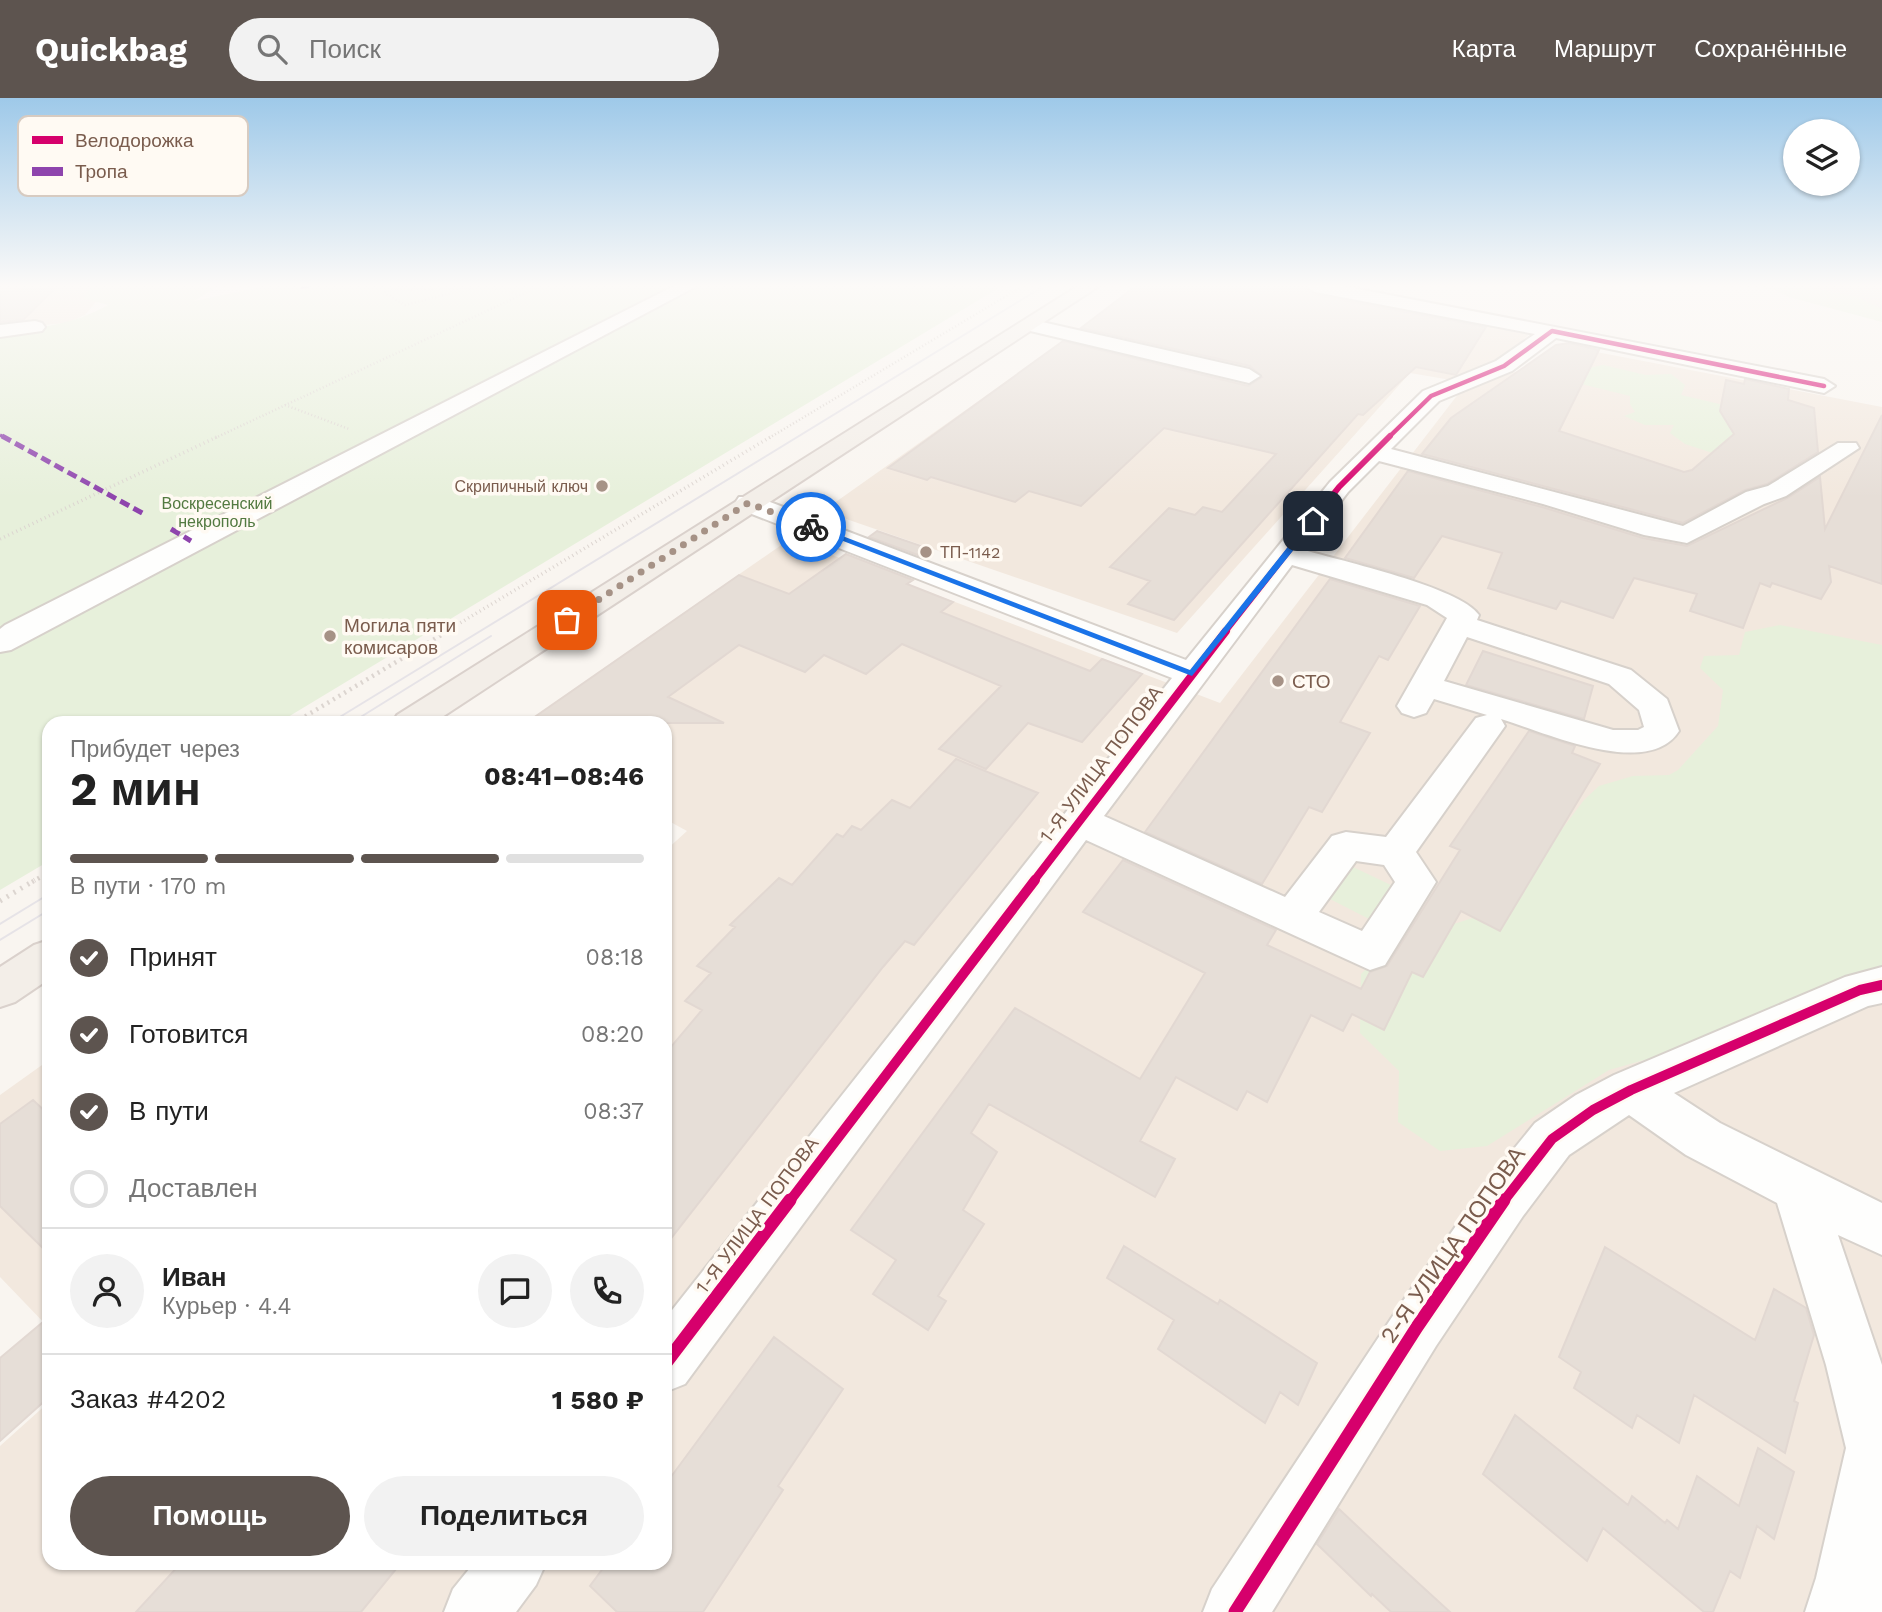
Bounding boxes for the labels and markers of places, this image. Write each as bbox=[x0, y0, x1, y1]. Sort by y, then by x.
place label: Скрипичный ключ bbox=[454, 477, 588, 496]
marker: Скрипичный ключ bbox=[594, 478, 610, 494]
pin bbox=[1283, 491, 1343, 551]
place label: ТП-1142 bbox=[940, 543, 1000, 562]
marker: ТП-1142 bbox=[918, 544, 934, 560]
pin bbox=[537, 590, 597, 650]
place label: Могила пяти комисаров bbox=[344, 614, 456, 659]
marker: Могила пяти комисаров bbox=[322, 628, 338, 644]
place label: СТО bbox=[1292, 670, 1331, 693]
marker: СТО bbox=[1270, 673, 1286, 689]

